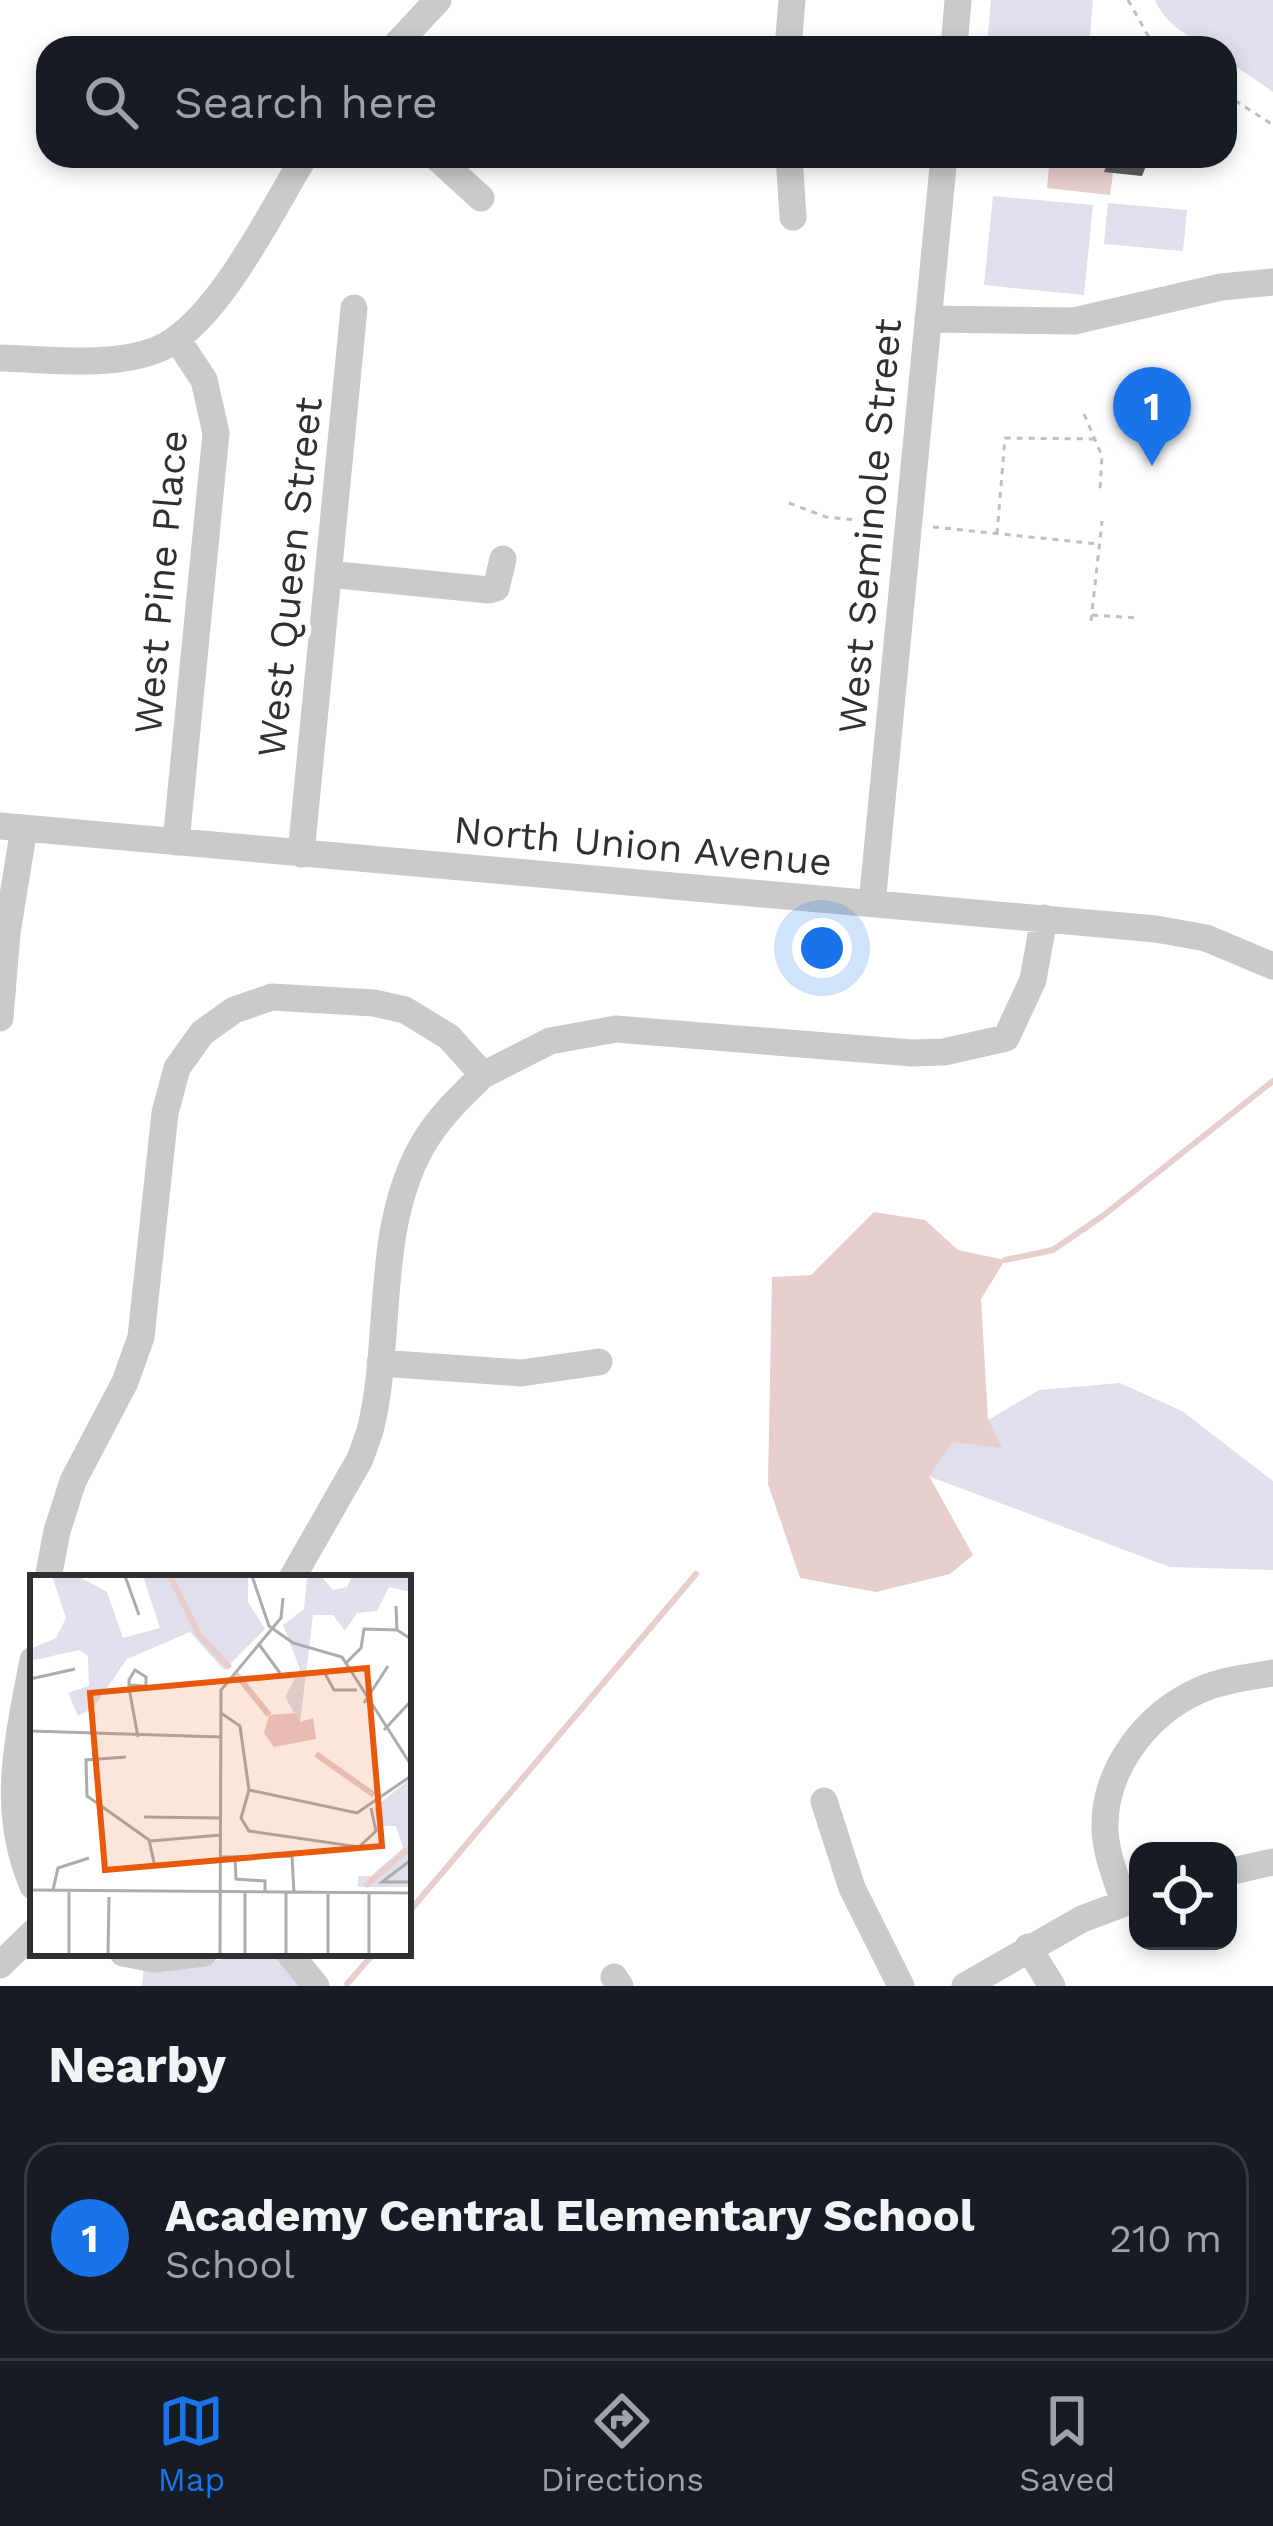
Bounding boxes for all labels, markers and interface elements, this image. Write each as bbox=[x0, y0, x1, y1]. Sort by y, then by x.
search box bbox=[36, 36, 1237, 168]
icon: search bbox=[78, 69, 144, 135]
text: Search here bbox=[174, 76, 438, 129]
street label: West Seminole Street bbox=[829, 317, 910, 735]
pin: 1 bbox=[1113, 367, 1191, 466]
street label: West Queen Street bbox=[248, 395, 331, 759]
street label: West Pine Place bbox=[125, 428, 196, 736]
street label: North Union Avenue bbox=[452, 807, 834, 884]
your location bbox=[792, 918, 852, 978]
inset map bbox=[30, 1575, 411, 1956]
map controls bbox=[1129, 1842, 1237, 1950]
button: locate bbox=[1129, 1842, 1237, 1950]
text: Nearby bbox=[48, 2035, 226, 2094]
text: Academy Central Elementary School bbox=[165, 2189, 974, 2242]
text: 1 bbox=[82, 2216, 98, 2261]
text: 210 m bbox=[1109, 2216, 1222, 2261]
text: School bbox=[165, 2242, 295, 2287]
tab: Map bbox=[158, 2388, 225, 2499]
tab: Directions bbox=[541, 2388, 704, 2499]
tab: Saved bbox=[1019, 2388, 1115, 2499]

